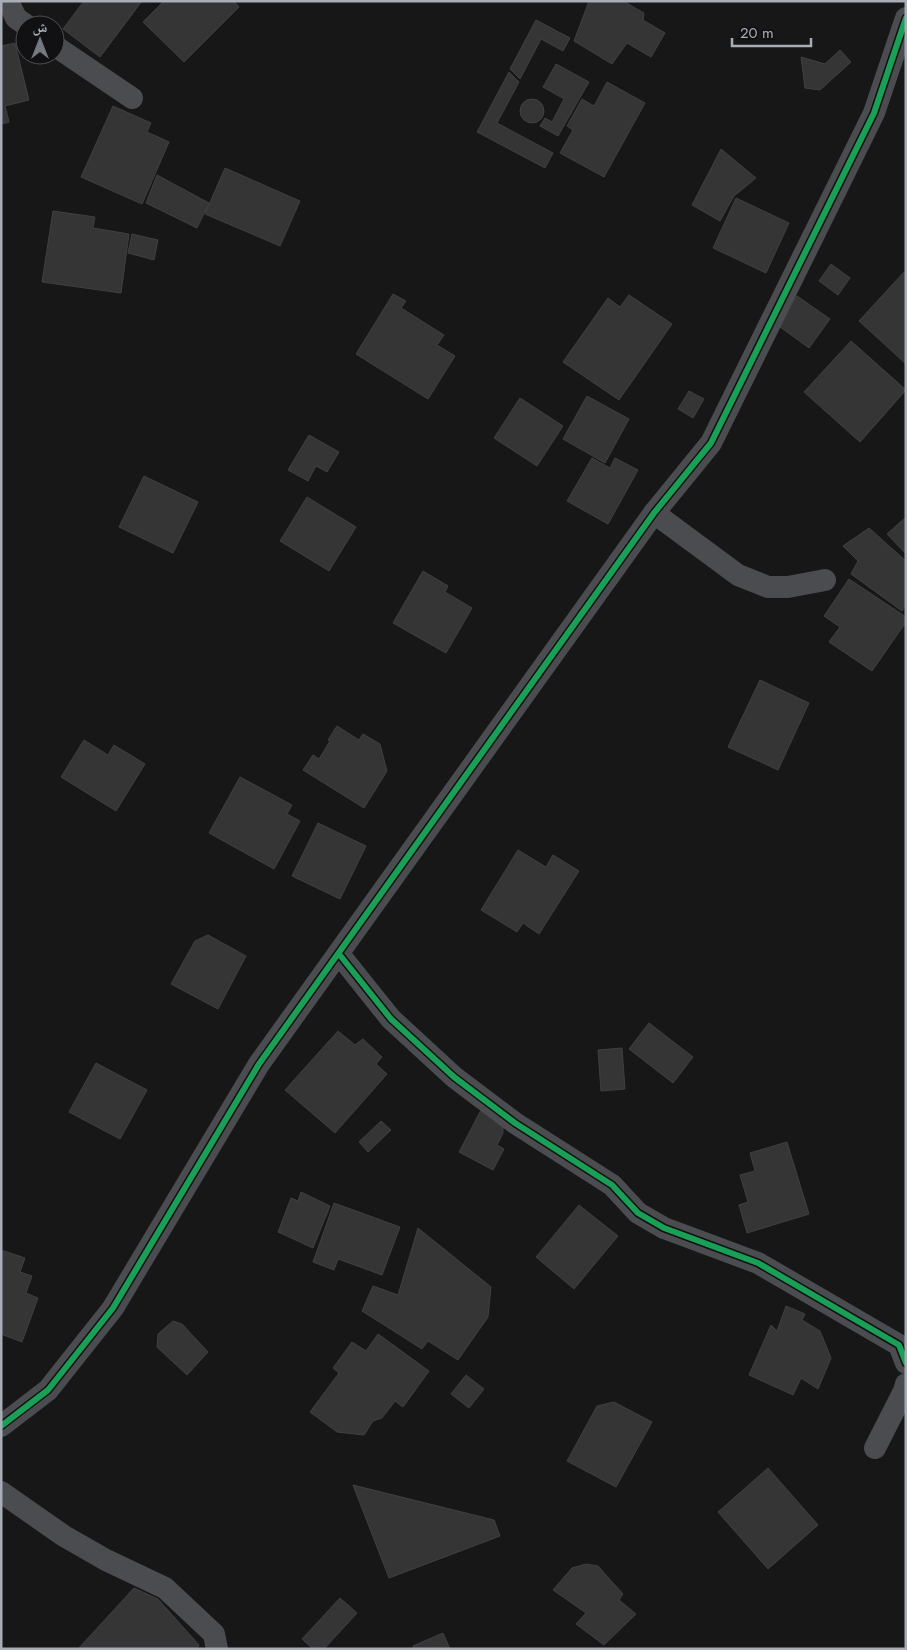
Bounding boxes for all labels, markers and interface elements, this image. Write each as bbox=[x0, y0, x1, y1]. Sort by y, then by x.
north arrow bbox=[15, 15, 65, 65]
scale bar bbox=[732, 15, 811, 47]
text: ش bbox=[33, 17, 48, 37]
text: 20 m bbox=[740, 22, 774, 44]

